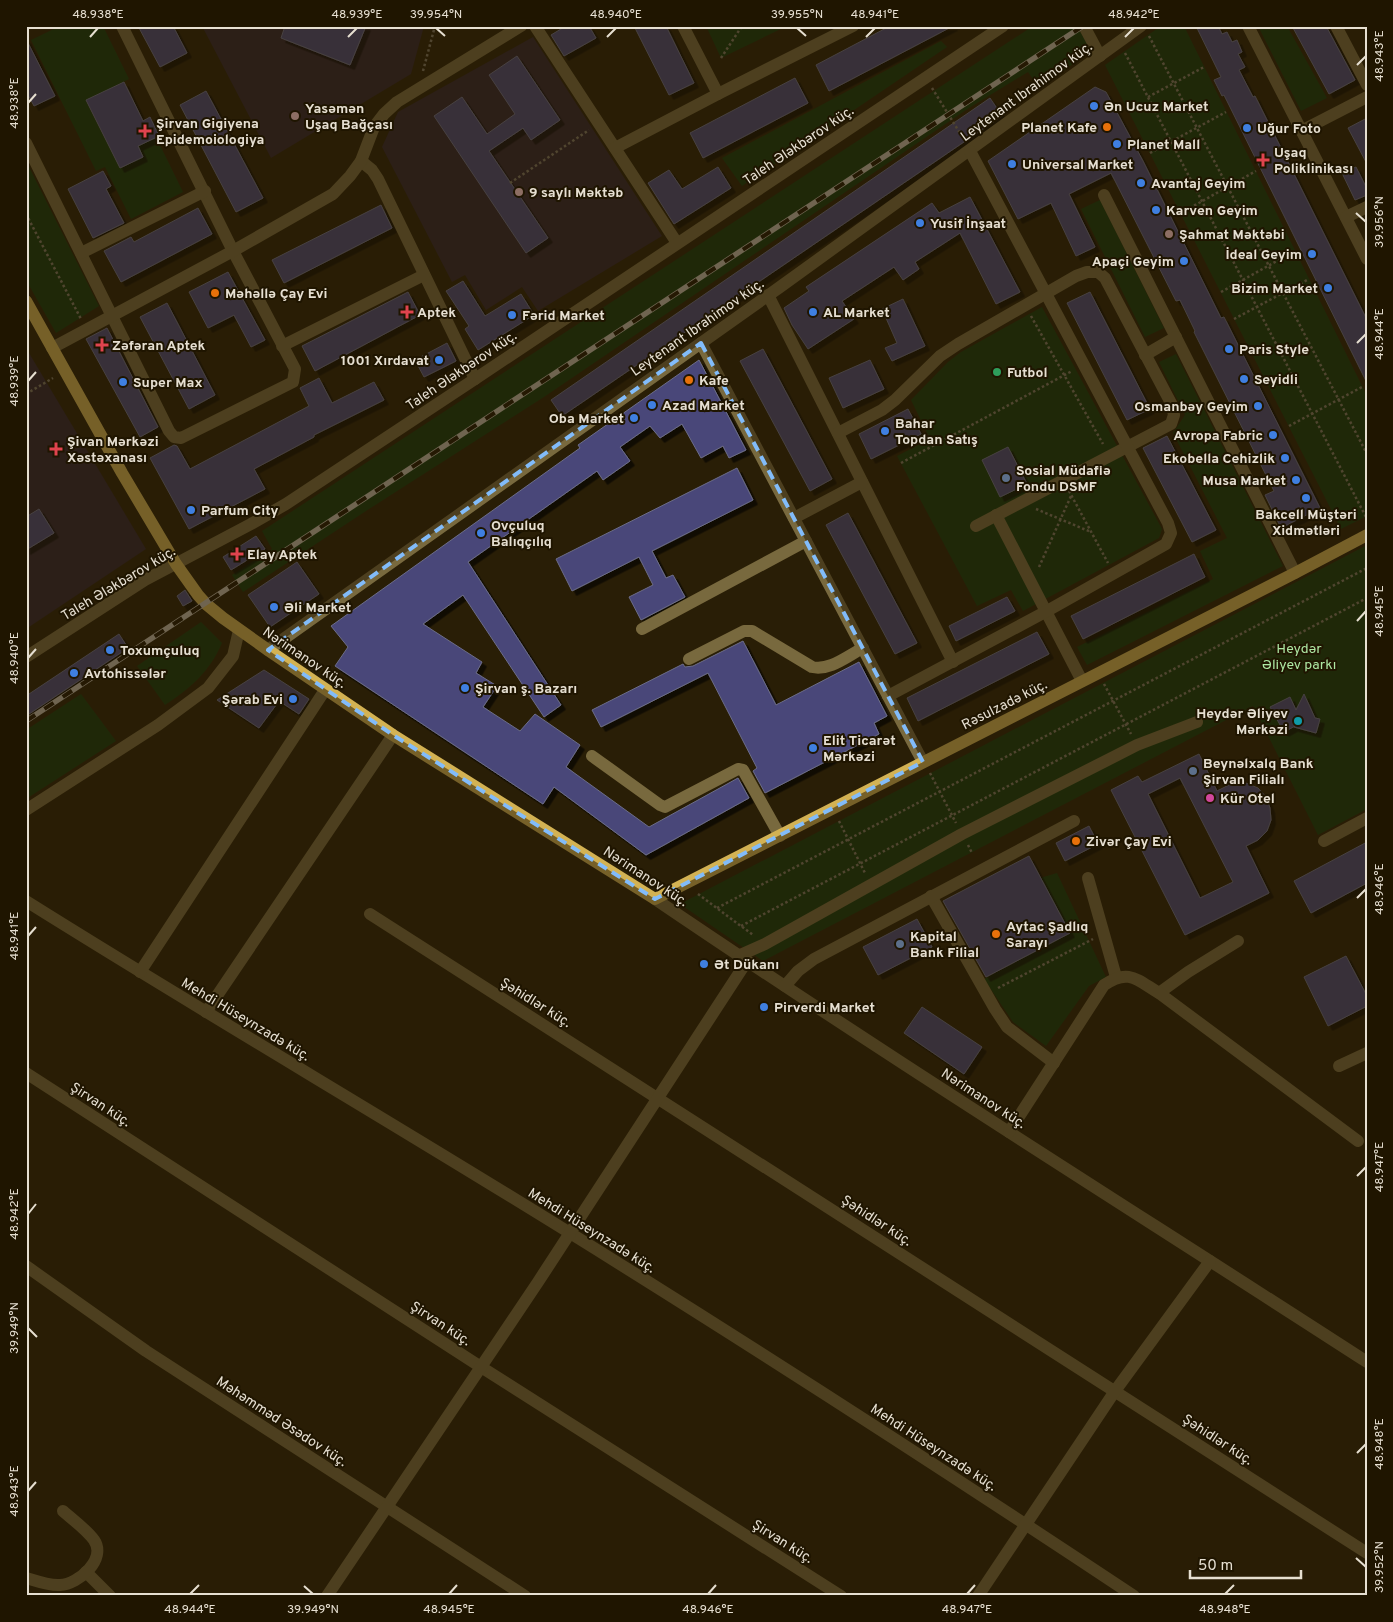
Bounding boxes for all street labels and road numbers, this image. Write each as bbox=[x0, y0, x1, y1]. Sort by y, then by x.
street label: Leytenant Ibrahimov küç. bbox=[958, 39, 1096, 146]
street label: Taleh Ələkbərov küç. bbox=[740, 103, 857, 190]
street label: Leytenant Ibrahimov küç. bbox=[628, 276, 768, 381]
street label: Taleh Ələkbərov küç. bbox=[403, 328, 520, 415]
street label: Taleh Ələkbərov küç. bbox=[59, 544, 179, 625]
street label: Nərimanov küç. bbox=[259, 624, 349, 693]
street label: Rəsulzadə küç. bbox=[959, 677, 1050, 734]
street label: Nərimanov küç. bbox=[600, 844, 691, 911]
street label: Mehdi Hüseynzadə küç. bbox=[178, 975, 313, 1065]
street label: Şəhidlər küç. bbox=[497, 975, 574, 1032]
street label: Nərimanov küç. bbox=[938, 1066, 1029, 1133]
street label: Şirvan küç. bbox=[67, 1079, 134, 1131]
street label: Mehdi Hüseynzadə küç. bbox=[524, 1185, 658, 1277]
street label: Şəhidlər küç. bbox=[838, 1192, 915, 1250]
street label: Şirvan küç. bbox=[407, 1298, 474, 1350]
street label: Məhəmməd Əsədov küç. bbox=[213, 1374, 350, 1471]
street label: Mehdi Hüseynzadə küç. bbox=[867, 1401, 1000, 1495]
street label: Şəhidlər küç. bbox=[1179, 1411, 1256, 1469]
street label: Şirvan küç. bbox=[749, 1517, 816, 1568]

